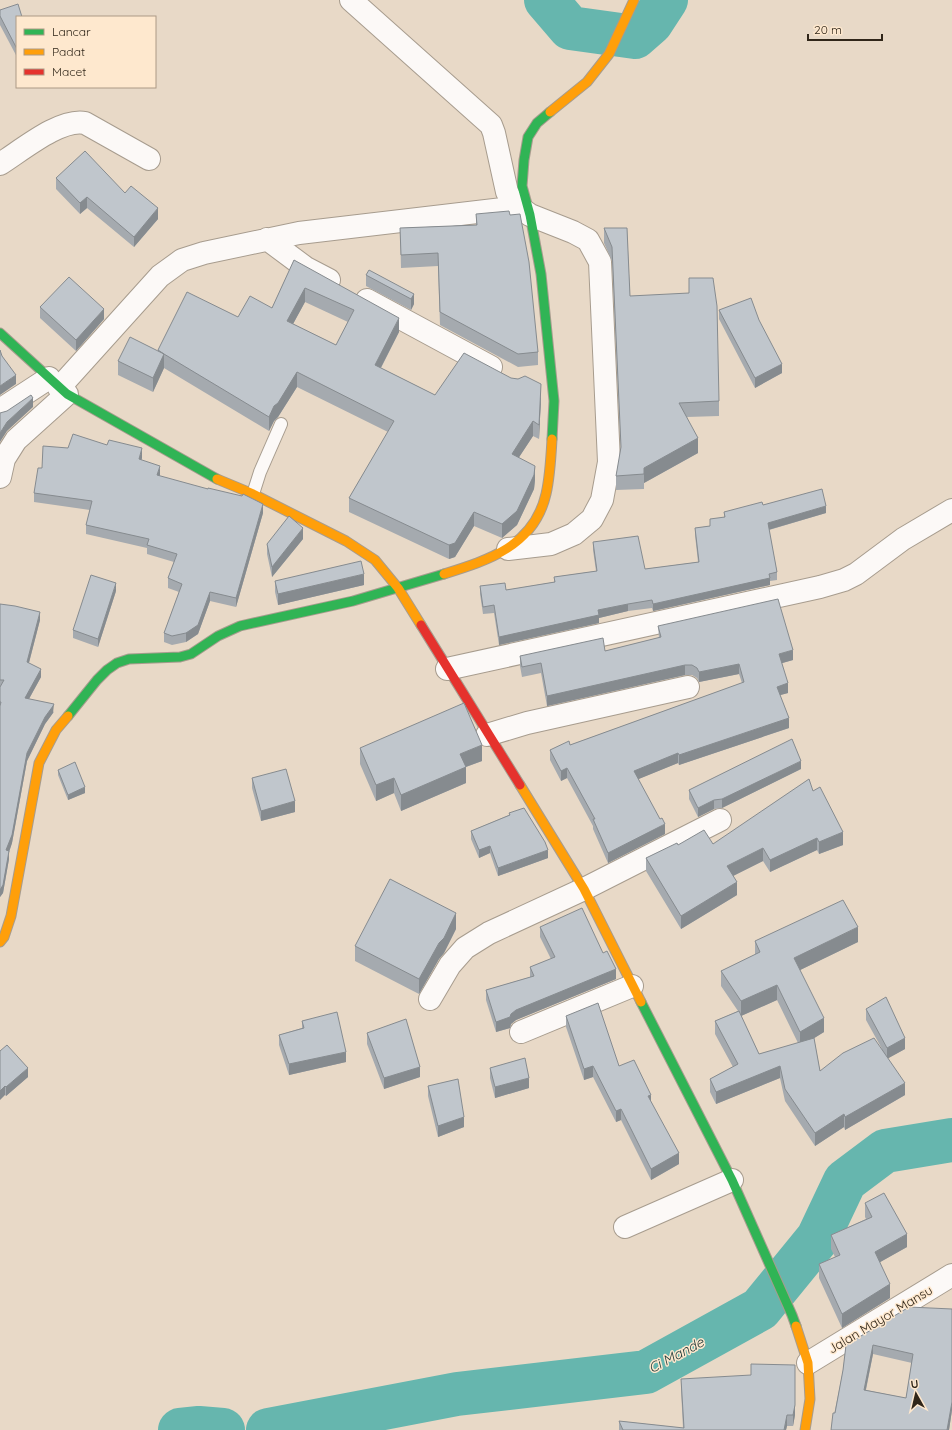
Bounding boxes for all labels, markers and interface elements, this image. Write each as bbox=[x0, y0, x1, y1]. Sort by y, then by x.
legend bbox=[16, 16, 156, 88]
scale bar bbox=[808, 16, 882, 42]
text: 20 m bbox=[814, 22, 842, 37]
text: Lancar bbox=[52, 24, 91, 39]
text: Padat bbox=[52, 44, 85, 59]
text: Macet bbox=[52, 64, 86, 79]
street label: Jalan Mayor Mansu bbox=[825, 1281, 935, 1357]
water label: Ci Mande bbox=[645, 1332, 708, 1377]
north arrow bbox=[896, 1374, 936, 1414]
text: U bbox=[910, 1377, 919, 1392]

